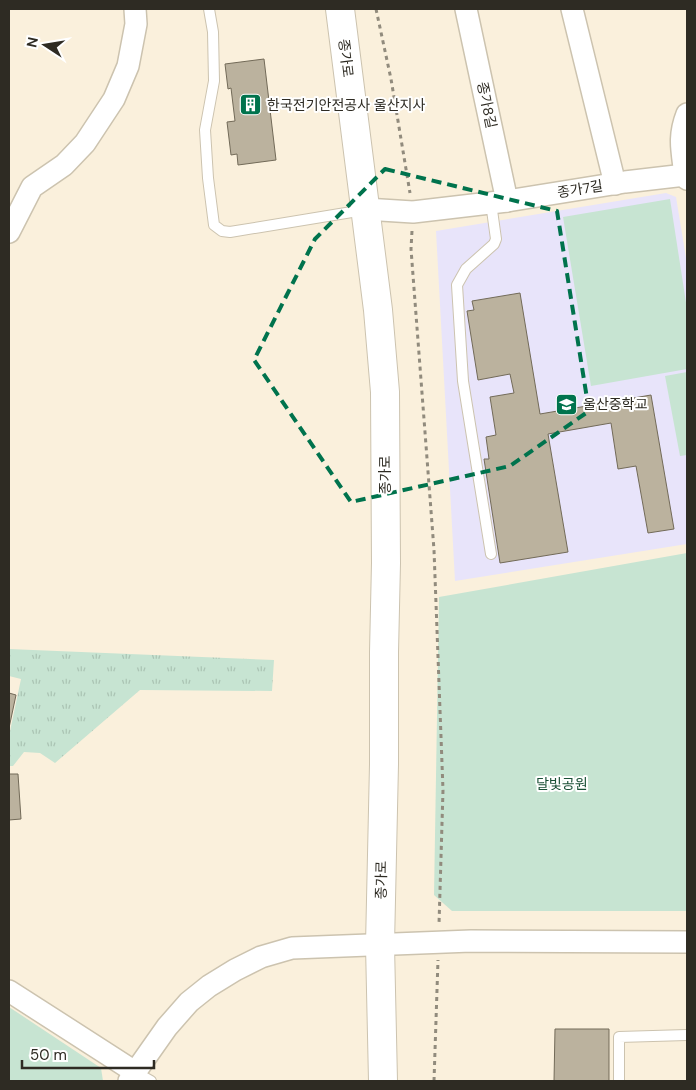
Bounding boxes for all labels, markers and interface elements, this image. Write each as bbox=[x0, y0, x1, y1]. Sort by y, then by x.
north arrow bbox=[20, 20, 70, 70]
text: N bbox=[22, 35, 42, 49]
street label: 종가로 bbox=[335, 38, 357, 78]
street label: 종가8길 bbox=[473, 80, 501, 130]
building icon: 한국전기안전공사 울산지사 bbox=[239, 93, 263, 117]
place label: 한국전기안전공사 울산지사 bbox=[267, 96, 425, 114]
street label: 종가7길 bbox=[556, 177, 604, 201]
school or university icon: 울산중학교 bbox=[555, 392, 579, 416]
place label: 울산중학교 bbox=[583, 395, 648, 413]
street label: 종가로 bbox=[376, 456, 394, 494]
park label: 달빛공원 bbox=[536, 775, 588, 793]
street label: 종가로 bbox=[372, 860, 390, 899]
scale bar bbox=[22, 1038, 155, 1070]
text: 50 m bbox=[30, 1045, 67, 1065]

